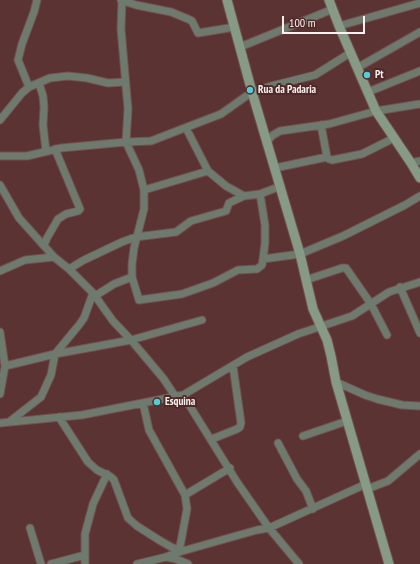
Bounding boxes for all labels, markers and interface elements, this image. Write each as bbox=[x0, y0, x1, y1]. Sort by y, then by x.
scale bar bbox=[284, 8, 367, 34]
text: 100 m bbox=[289, 15, 316, 30]
place label: Pt bbox=[375, 68, 383, 82]
marker: Pt bbox=[362, 70, 372, 80]
place label: Rua da Padaria bbox=[258, 83, 316, 97]
marker: Rua da Padaria bbox=[245, 85, 255, 95]
place label: Esquina bbox=[165, 395, 195, 409]
marker: Esquina bbox=[152, 397, 162, 407]

